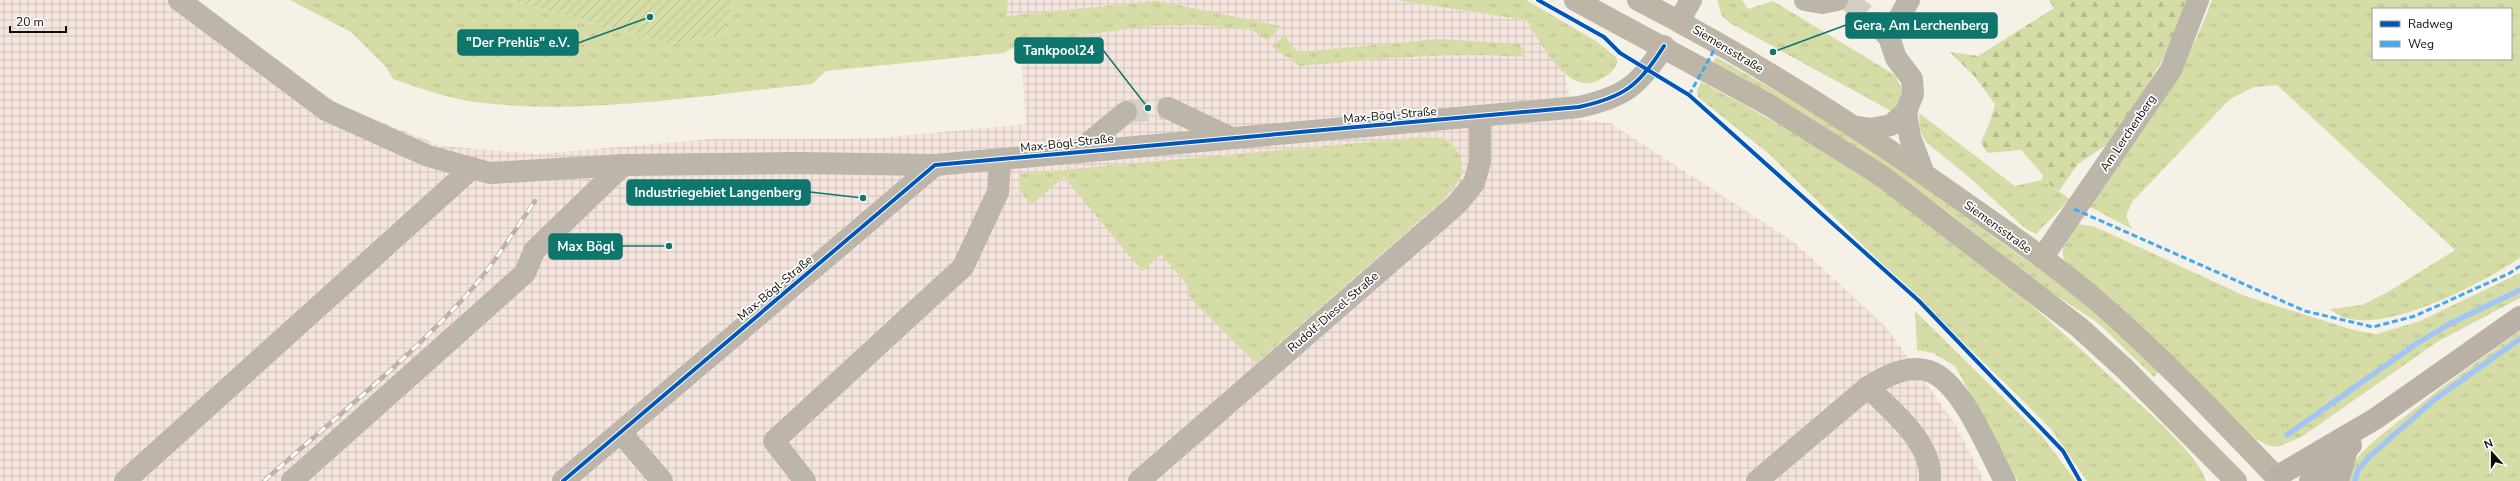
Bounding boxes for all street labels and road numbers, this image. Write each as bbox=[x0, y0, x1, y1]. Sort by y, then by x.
street label: Siemensstraße bbox=[1690, 22, 1766, 76]
street label: Am Lerchenberg bbox=[2096, 91, 2160, 175]
street label: Max-Bögl-Straße bbox=[1343, 103, 1437, 127]
street label: Max-Bögl-Straße bbox=[1020, 130, 1114, 156]
street label: Siemensstraße bbox=[1961, 197, 2035, 257]
street label: Max-Bögl-Straße bbox=[734, 252, 816, 324]
street label: Rudolf-Diesel-Straße bbox=[1284, 268, 1382, 356]

